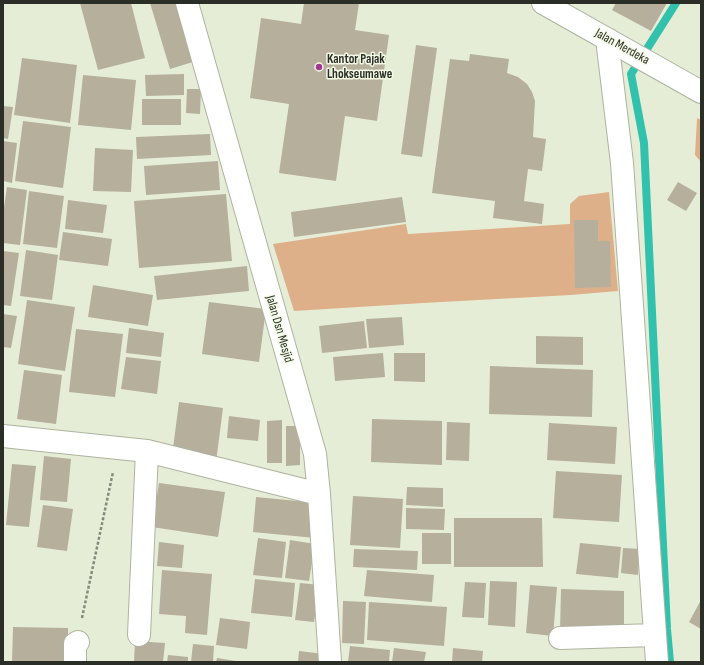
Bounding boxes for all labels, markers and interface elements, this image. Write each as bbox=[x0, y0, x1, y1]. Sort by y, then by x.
street label: Jalan Merdeka bbox=[592, 26, 652, 68]
place label: Kantor Pajak Lhokseumawe bbox=[327, 52, 392, 83]
marker: Kantor Pajak Lhokseumawe bbox=[314, 62, 324, 72]
street label: Jalan Dsn Mesjid bbox=[262, 294, 296, 364]

